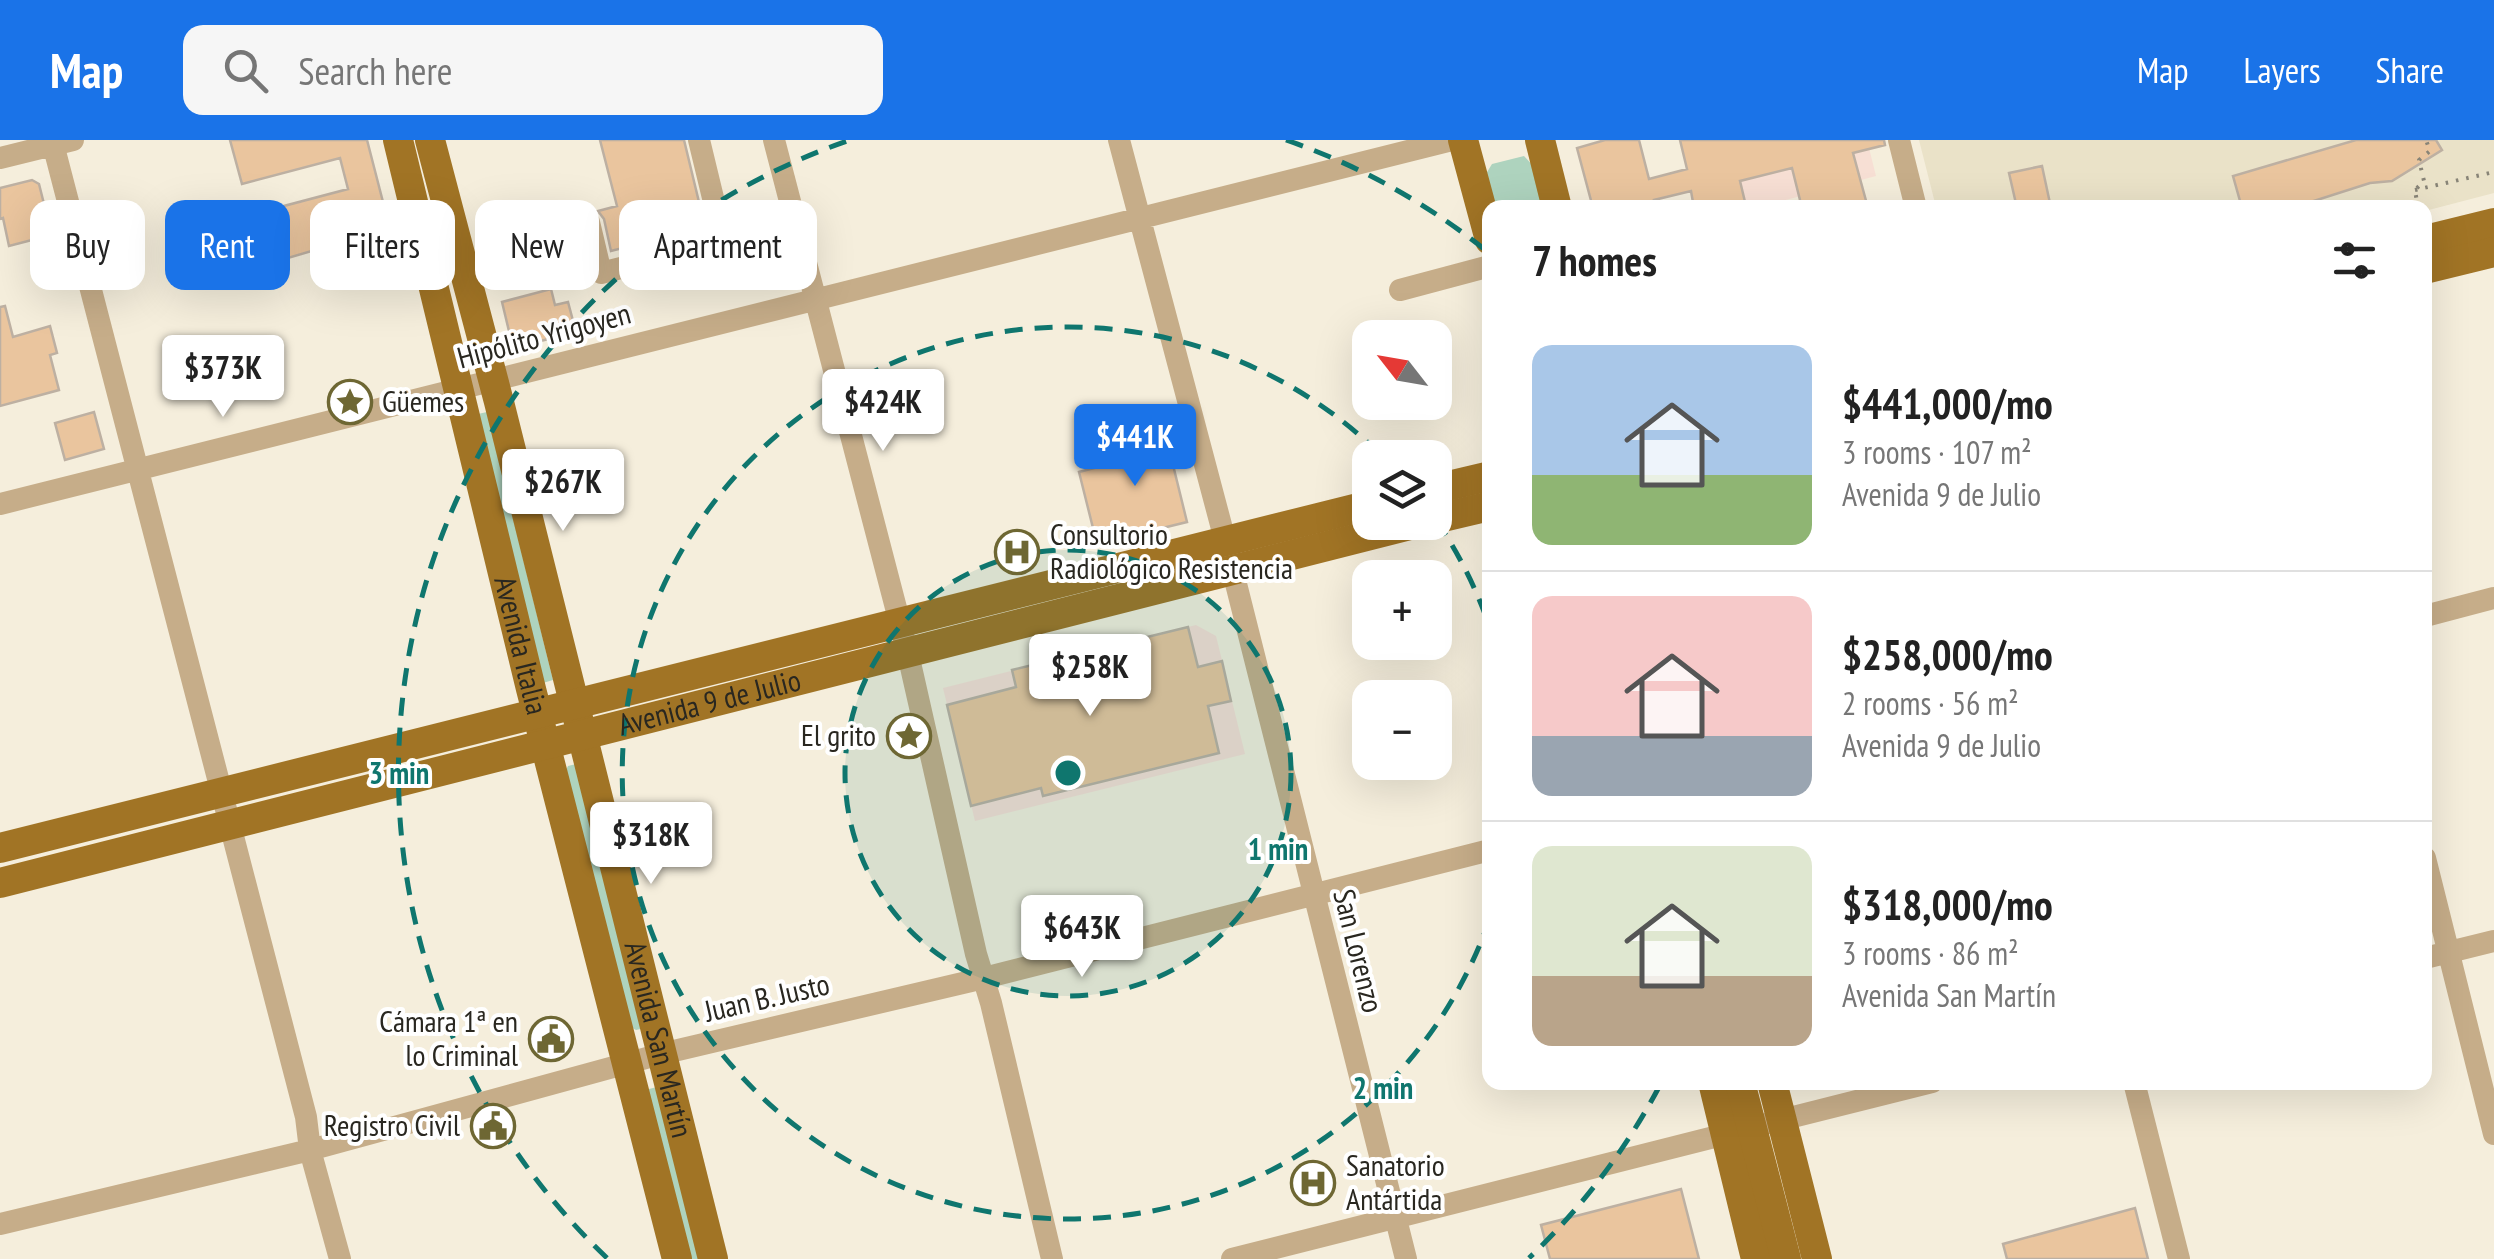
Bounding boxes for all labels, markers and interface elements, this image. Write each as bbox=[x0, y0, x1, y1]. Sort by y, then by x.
search box bbox=[183, 25, 883, 115]
text: Map bbox=[50, 39, 123, 101]
icon: search bbox=[218, 43, 273, 98]
text: Search here bbox=[298, 46, 453, 95]
text: Map bbox=[2137, 47, 2188, 93]
text: Layers bbox=[2243, 47, 2321, 93]
text: Share bbox=[2376, 47, 2444, 93]
chip: Buy bbox=[30, 200, 145, 290]
chip: Rent bbox=[165, 200, 290, 290]
chip: Filters bbox=[310, 200, 455, 290]
chip: New bbox=[475, 200, 599, 290]
chip: Apartment bbox=[619, 200, 817, 290]
text: 7 homes bbox=[1532, 233, 1657, 288]
icon: filters bbox=[2327, 233, 2382, 288]
street label: Hipólito Yrigoyen bbox=[453, 293, 635, 376]
north arrow bbox=[1352, 320, 1452, 420]
map controls bbox=[1352, 320, 1452, 780]
pin: $373K bbox=[153, 335, 293, 420]
text: $373K bbox=[184, 346, 262, 388]
pin: $424K bbox=[813, 369, 953, 454]
text: $441,000/mo bbox=[1842, 376, 2053, 431]
place icon: Güemes bbox=[327, 379, 373, 425]
text: $424K bbox=[844, 380, 922, 422]
place label: Güemes bbox=[382, 381, 464, 420]
icon: home bbox=[1612, 385, 1732, 505]
pin: $441K bbox=[1065, 404, 1205, 489]
text: $441K bbox=[1096, 415, 1174, 457]
text: 3 rooms · 107 m² bbox=[1842, 431, 2032, 473]
button: layers bbox=[1352, 440, 1452, 540]
pin: $267K bbox=[493, 449, 633, 534]
text: $267K bbox=[524, 460, 602, 502]
text: Avenida 9 de Julio bbox=[1842, 473, 2041, 515]
place label: Consultorio Radiológico Resistencia bbox=[1050, 514, 1293, 587]
hospital icon: Consultorio Radiológico Resistencia bbox=[994, 529, 1040, 575]
button: + bbox=[1352, 560, 1452, 660]
street label: Avenida Italia bbox=[486, 572, 558, 718]
text: $258,000/mo bbox=[1842, 627, 2053, 682]
pin: $258K bbox=[1020, 634, 1160, 719]
icon: home bbox=[1612, 636, 1732, 756]
text: $258K bbox=[1051, 645, 1129, 687]
street label: Avenida 9 de Julio bbox=[614, 660, 804, 743]
button: − bbox=[1352, 680, 1452, 780]
text: 2 rooms · 56 m² bbox=[1842, 682, 2019, 724]
place icon: El grito bbox=[886, 713, 932, 759]
place label: El grito bbox=[801, 715, 876, 754]
text: Avenida 9 de Julio bbox=[1842, 724, 2041, 766]
text: 3 min bbox=[369, 753, 429, 792]
centre of rings bbox=[1050, 755, 1086, 791]
pin: $318K bbox=[581, 802, 721, 887]
text: $318K bbox=[612, 813, 690, 855]
text: 1 min bbox=[1248, 829, 1308, 868]
text: $318,000/mo bbox=[1842, 877, 2053, 932]
street label: San Lorenzo bbox=[1325, 885, 1394, 1016]
icon: home bbox=[1612, 886, 1732, 1006]
pin: $643K bbox=[1012, 895, 1152, 980]
text: $643K bbox=[1043, 906, 1121, 948]
text: 3 rooms · 86 m² bbox=[1842, 932, 2019, 974]
street label: Avenida San Martín bbox=[616, 937, 703, 1141]
street label: Juan B. Justo bbox=[699, 963, 833, 1030]
text: Avenida San Martín bbox=[1842, 974, 2056, 1016]
place label: Cámara 1ª en lo Criminal bbox=[379, 1001, 518, 1074]
public building icon: Cámara 1ª en lo Criminal bbox=[528, 1016, 574, 1062]
text: 2 min bbox=[1353, 1068, 1413, 1107]
public building icon: Registro Civil bbox=[470, 1103, 516, 1149]
place label: Registro Civil bbox=[324, 1105, 460, 1144]
place label: Sanatorio Antártida bbox=[1346, 1145, 1445, 1218]
hospital icon: Sanatorio Antártida bbox=[1290, 1160, 1336, 1206]

